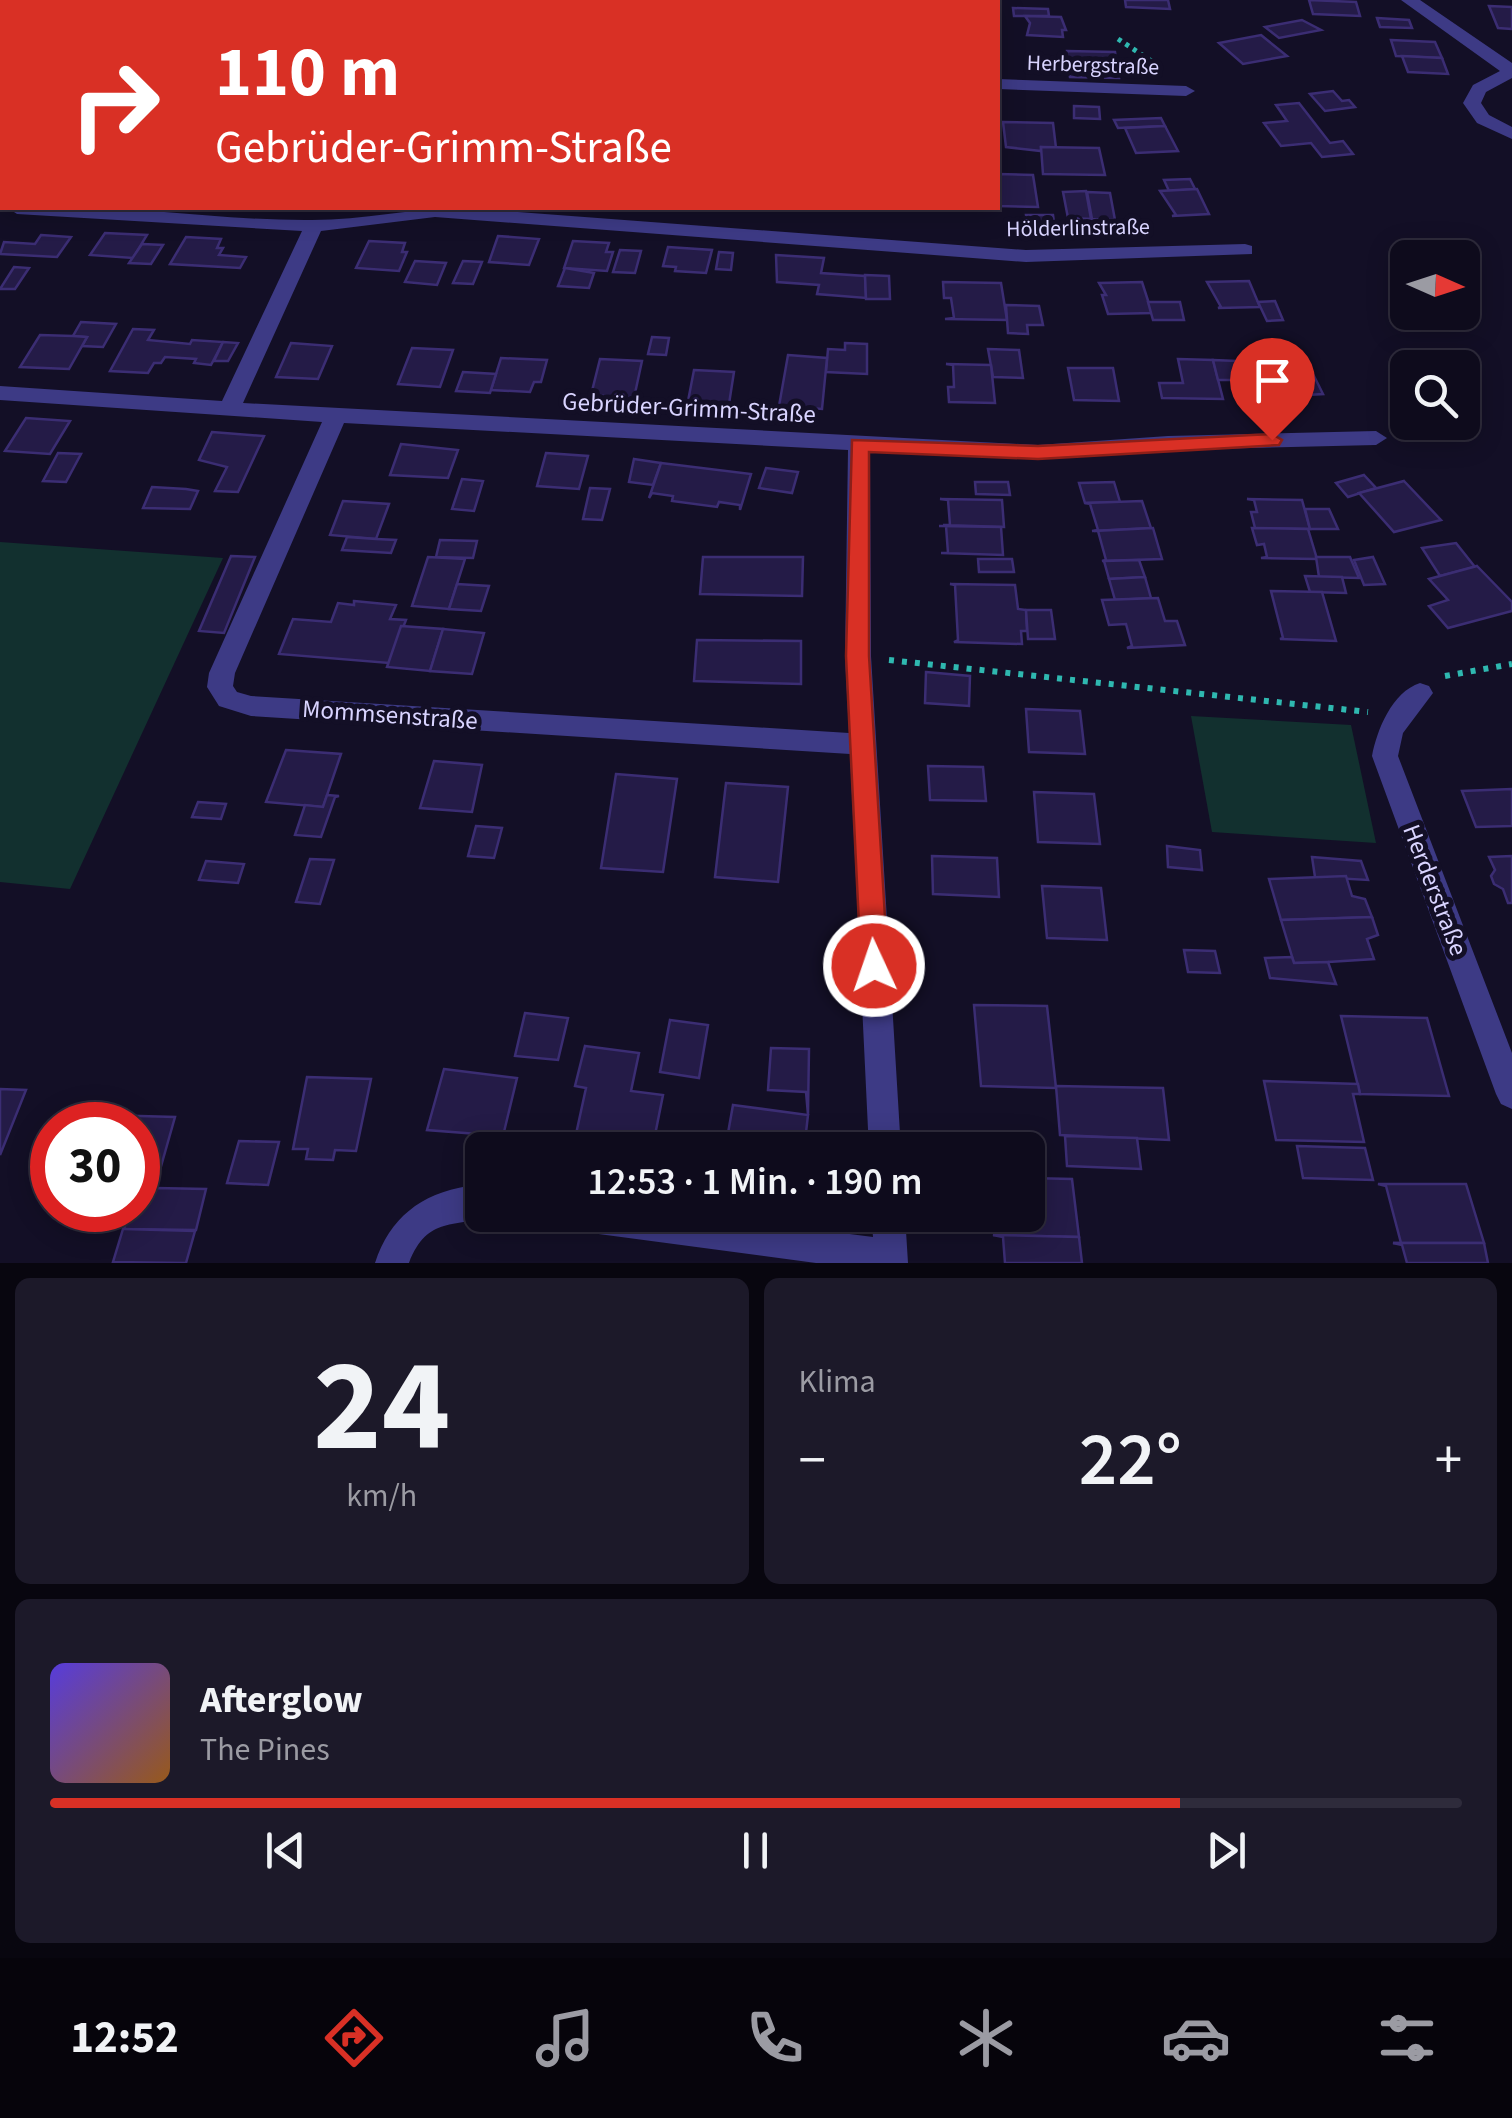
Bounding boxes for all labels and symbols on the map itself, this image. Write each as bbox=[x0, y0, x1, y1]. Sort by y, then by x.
street label: Herbergstraße bbox=[1026, 47, 1160, 83]
street label: Hölderlinstraße bbox=[1006, 211, 1150, 245]
north arrow bbox=[1390, 240, 1480, 330]
pin bbox=[1230, 338, 1315, 441]
street label: Gebrüder-Grimm-Straße bbox=[561, 383, 817, 433]
street label: Mommsenstraße bbox=[301, 691, 479, 739]
street label: Herderstraße bbox=[1393, 819, 1477, 961]
position arrow bbox=[822, 914, 926, 1018]
speed limit sign: 30 bbox=[30, 1102, 160, 1232]

